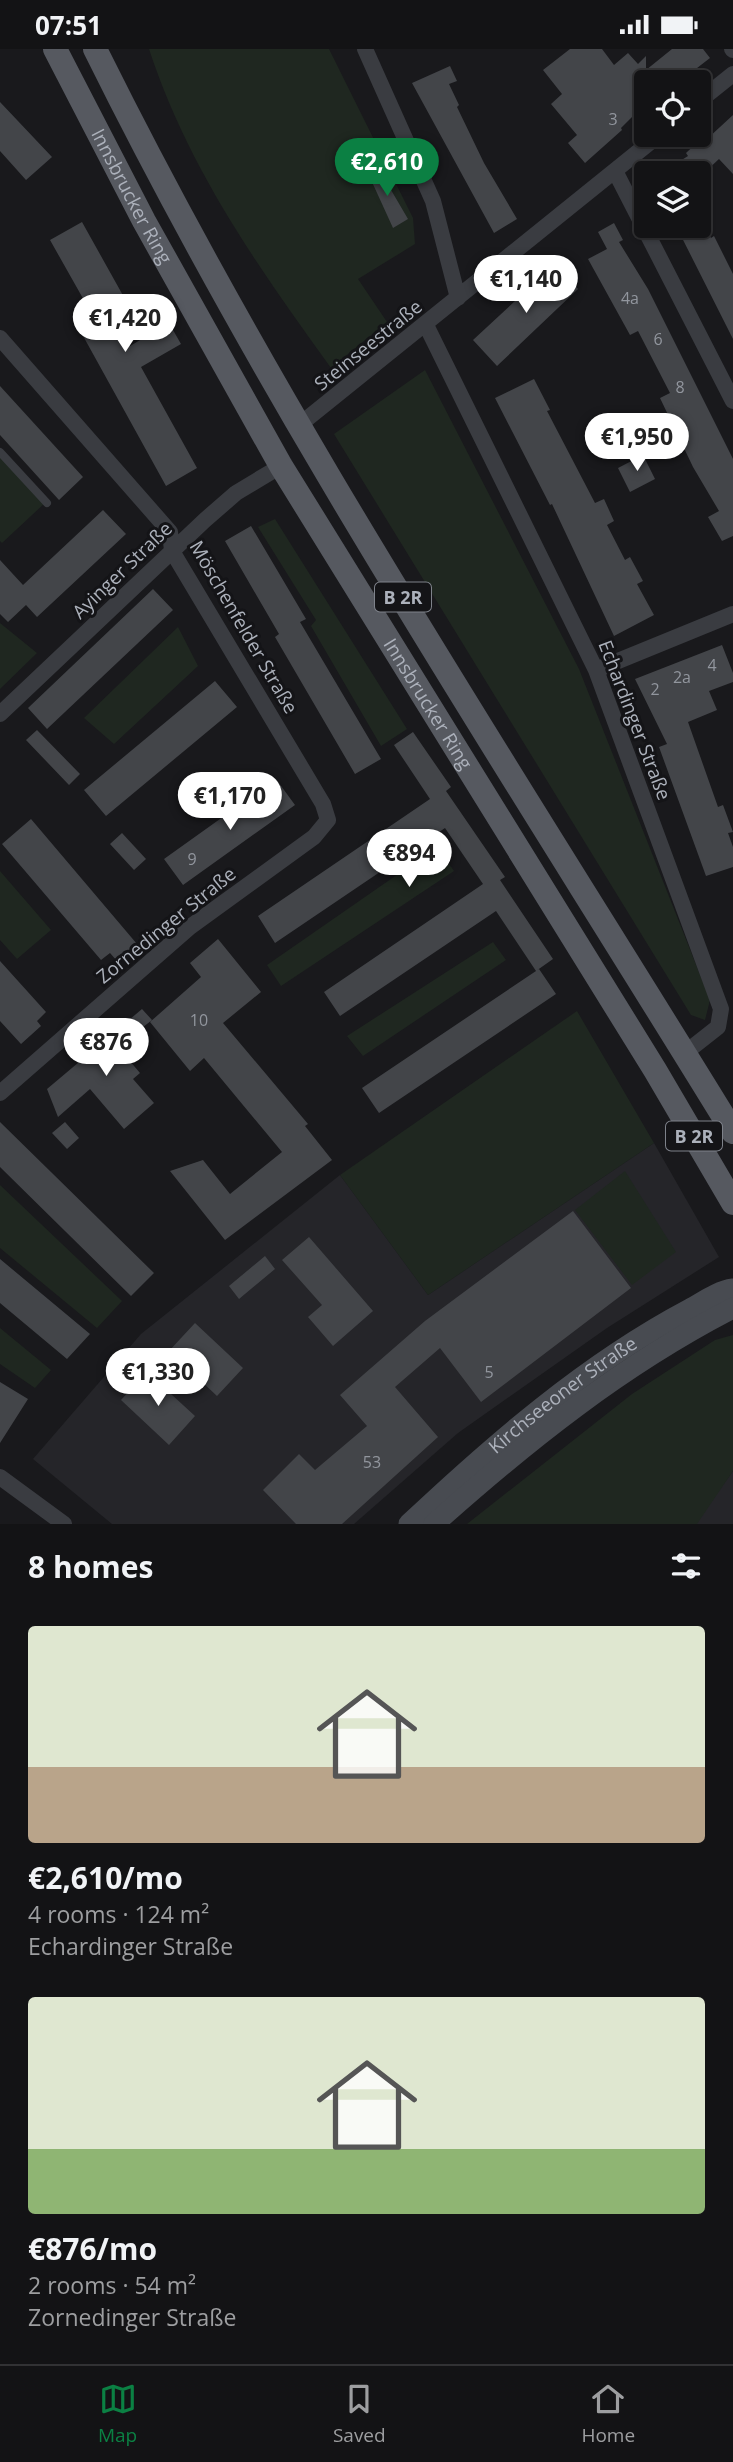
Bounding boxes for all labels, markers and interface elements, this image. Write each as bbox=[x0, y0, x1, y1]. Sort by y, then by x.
text: 07:51 bbox=[35, 7, 102, 43]
map controls bbox=[634, 70, 711, 238]
button: locate bbox=[634, 70, 711, 147]
house number: 3 bbox=[608, 108, 618, 130]
street label: Innsbrucker Ring bbox=[85, 124, 178, 269]
pin: €2,610 bbox=[330, 139, 444, 198]
text: €2,610 bbox=[351, 145, 423, 177]
button: layers bbox=[634, 161, 711, 238]
pin: €1,140 bbox=[469, 255, 583, 315]
text: €1,140 bbox=[490, 262, 562, 294]
house number: 4a bbox=[621, 287, 639, 309]
street label: Steinseestraße bbox=[309, 294, 427, 396]
pin: €1,420 bbox=[68, 295, 182, 354]
text: €1,420 bbox=[89, 301, 161, 333]
house number: 6 bbox=[653, 328, 663, 350]
house number: 8 bbox=[675, 376, 685, 398]
pin: €1,950 bbox=[580, 413, 694, 473]
text: €1,950 bbox=[601, 420, 673, 452]
street label: Ayinger Straße bbox=[66, 516, 178, 624]
street label: Möschenfelder Straße bbox=[184, 536, 304, 718]
road number: B 2R bbox=[375, 583, 431, 611]
street label: Innsbrucker Ring bbox=[378, 633, 479, 774]
street label: Echardinger Straße bbox=[593, 636, 677, 804]
house number: 4 bbox=[707, 654, 717, 676]
house number: 2a bbox=[673, 666, 691, 688]
house number: 2 bbox=[650, 678, 660, 700]
pin: €1,170 bbox=[173, 773, 287, 832]
text: €1,170 bbox=[194, 779, 266, 811]
pin: €894 bbox=[368, 829, 450, 889]
text: €894 bbox=[383, 836, 435, 868]
house number: 9 bbox=[187, 848, 197, 870]
street label: Zornedinger Straße bbox=[91, 861, 241, 989]
house number: 10 bbox=[190, 1009, 208, 1031]
pin: €876 bbox=[65, 1019, 147, 1078]
text: €876 bbox=[80, 1025, 132, 1057]
road number: B 2R bbox=[666, 1121, 722, 1151]
street label: Kirchseeoner Straße bbox=[483, 1330, 642, 1459]
pin: €1,330 bbox=[101, 1349, 215, 1408]
text: €1,330 bbox=[122, 1355, 194, 1387]
house number: 5 bbox=[484, 1361, 494, 1383]
house number: 53 bbox=[363, 1451, 381, 1473]
text: 8 homes bbox=[28, 1546, 153, 1587]
icon: filters bbox=[667, 1547, 705, 1585]
icon: home bbox=[304, 1671, 430, 1797]
text: €2,610/mo bbox=[28, 1857, 183, 1898]
text: 4 rooms · 124 m² bbox=[28, 1898, 209, 1930]
text: Echardinger Straße bbox=[28, 1930, 233, 1962]
icon: home bbox=[304, 2042, 430, 2168]
text: €876/mo bbox=[28, 2228, 157, 2269]
text: 2 rooms · 54 m² bbox=[28, 2269, 196, 2301]
text: Zornedinger Straße bbox=[28, 2301, 236, 2333]
tab: Map bbox=[98, 2380, 137, 2448]
tab: Saved bbox=[333, 2380, 386, 2448]
tab: Home bbox=[581, 2380, 635, 2448]

